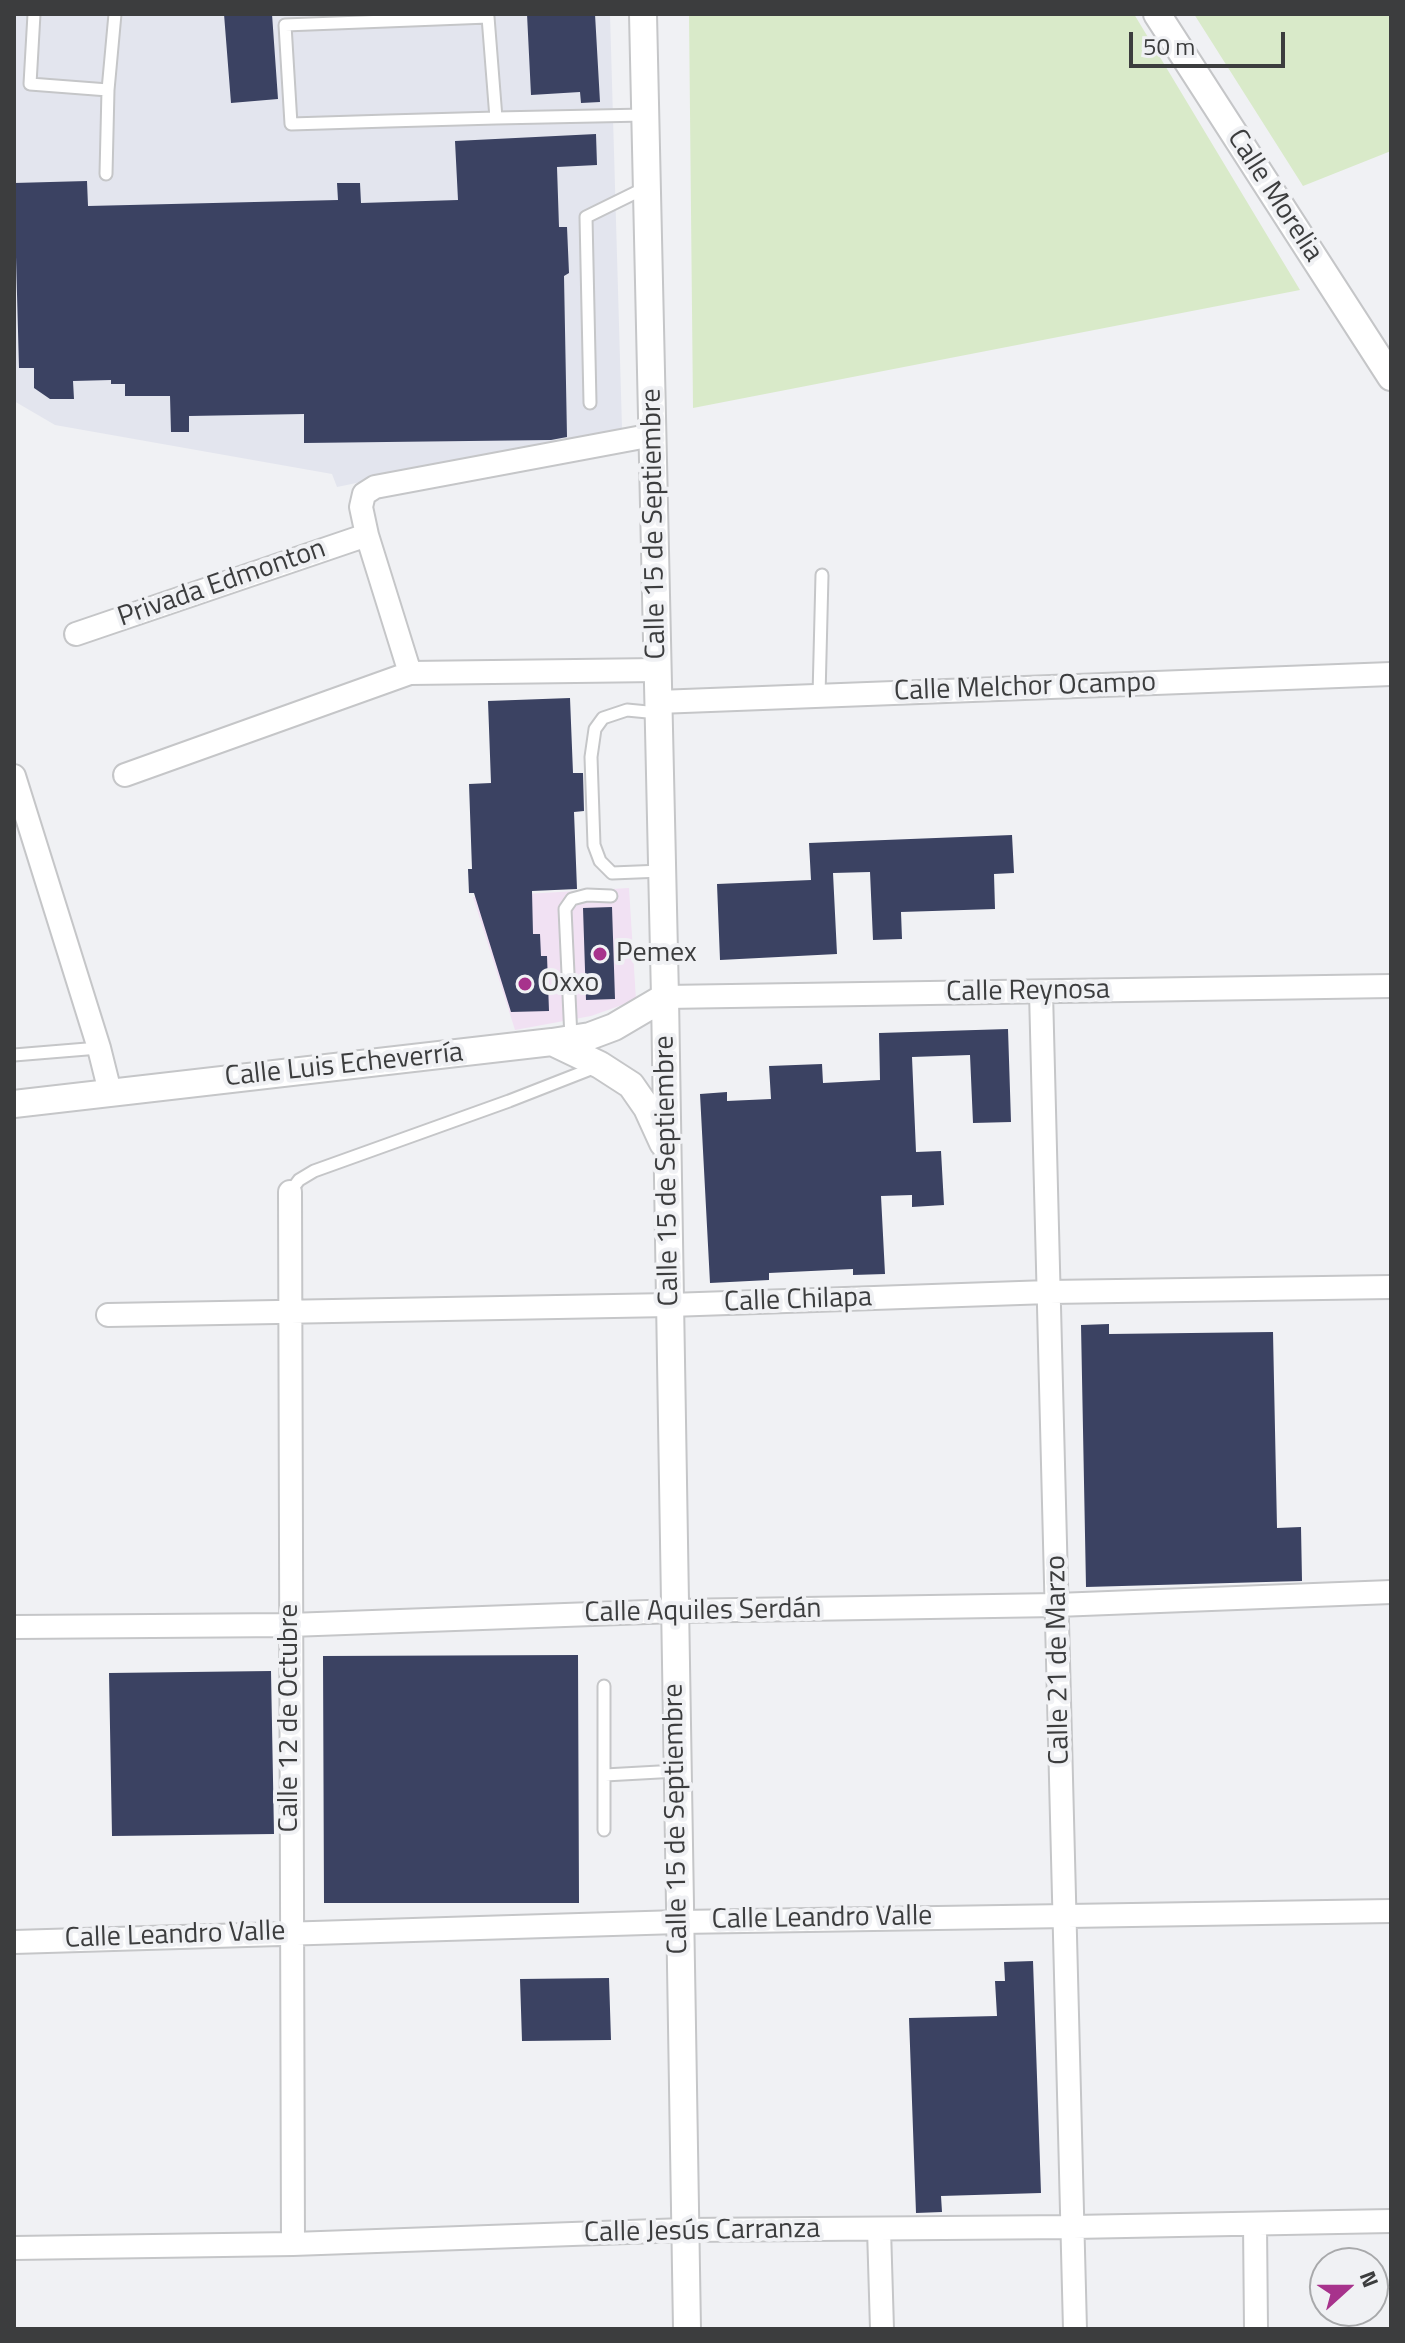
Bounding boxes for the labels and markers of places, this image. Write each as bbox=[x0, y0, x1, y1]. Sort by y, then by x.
place label: Pemex bbox=[616, 937, 697, 971]
marker: Pemex bbox=[591, 945, 609, 963]
place label: Oxxo bbox=[541, 967, 599, 1001]
marker: Oxxo bbox=[516, 975, 534, 993]

